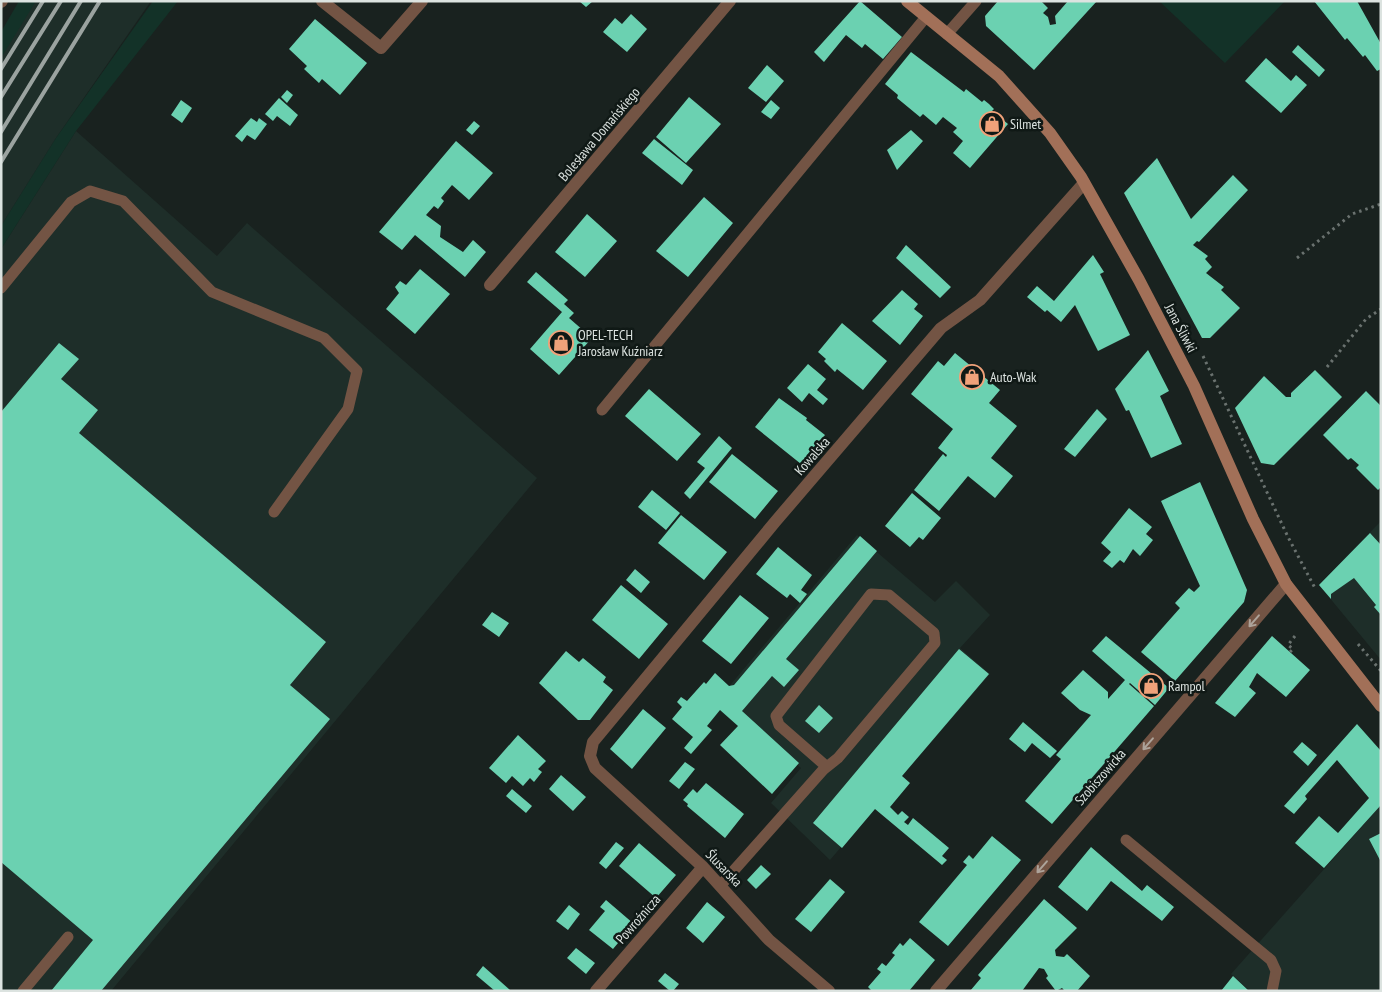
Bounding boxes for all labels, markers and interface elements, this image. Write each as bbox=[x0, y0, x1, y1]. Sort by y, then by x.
street label: Bolesława Domańskiego bbox=[554, 83, 644, 185]
shop icon: Silmet bbox=[979, 111, 1005, 137]
place label: Silmet bbox=[1010, 115, 1041, 133]
street label: Jana Śliwki bbox=[1160, 300, 1201, 355]
place label: OPEL-TECH Jarosław Kuźniarz bbox=[577, 326, 663, 360]
shop icon: OPEL-TECH Jarosław Kuźniarz bbox=[548, 330, 574, 356]
shop icon: Auto-Wak bbox=[959, 364, 985, 390]
place label: Auto-Wak bbox=[990, 368, 1037, 386]
street label: Kowalska bbox=[790, 433, 834, 479]
one-way arrow bbox=[1248, 614, 1260, 627]
shop icon: Rampol bbox=[1138, 673, 1164, 699]
place label: Rampol bbox=[1168, 677, 1206, 695]
one-way arrow bbox=[1143, 737, 1154, 750]
street label: Szobiszowicka bbox=[1071, 745, 1129, 809]
street label: Ślusarska bbox=[702, 845, 746, 891]
one-way arrow bbox=[1037, 861, 1048, 874]
street label: Powroźnicza bbox=[612, 891, 664, 947]

